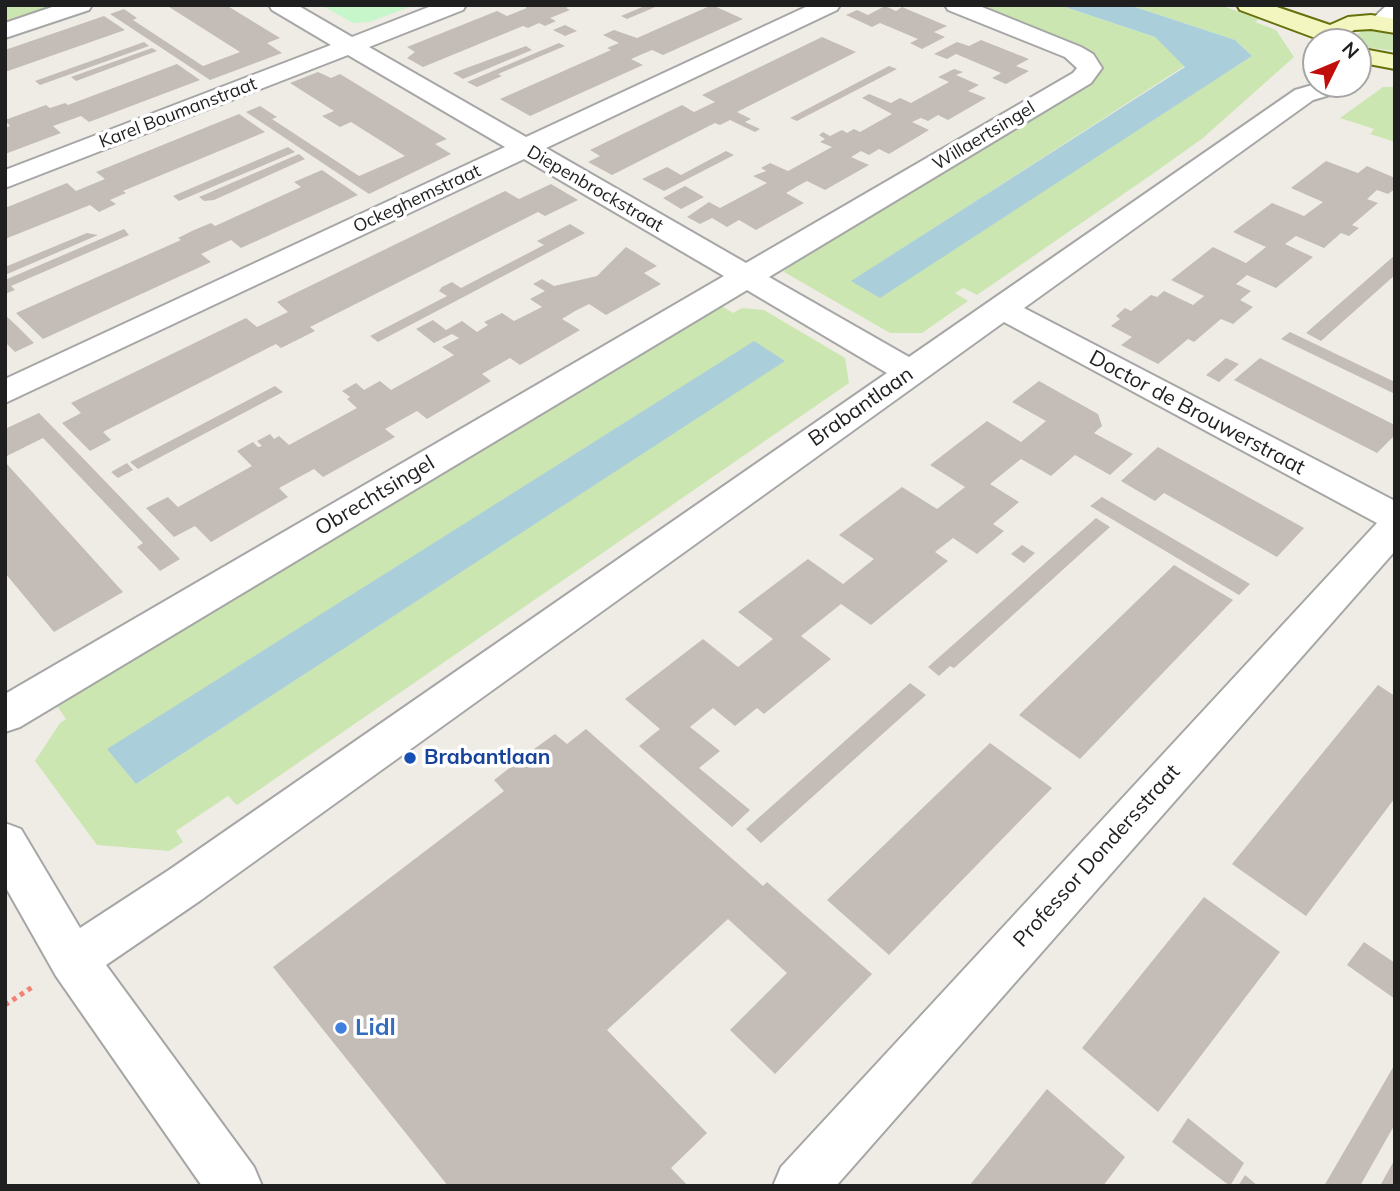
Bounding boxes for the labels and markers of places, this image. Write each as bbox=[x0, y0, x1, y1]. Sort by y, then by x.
place label: Brabantlaan bbox=[424, 745, 551, 771]
marker: Brabantlaan bbox=[402, 750, 418, 766]
place label: Lidl bbox=[355, 1014, 396, 1042]
marker: Lidl bbox=[333, 1020, 349, 1036]

